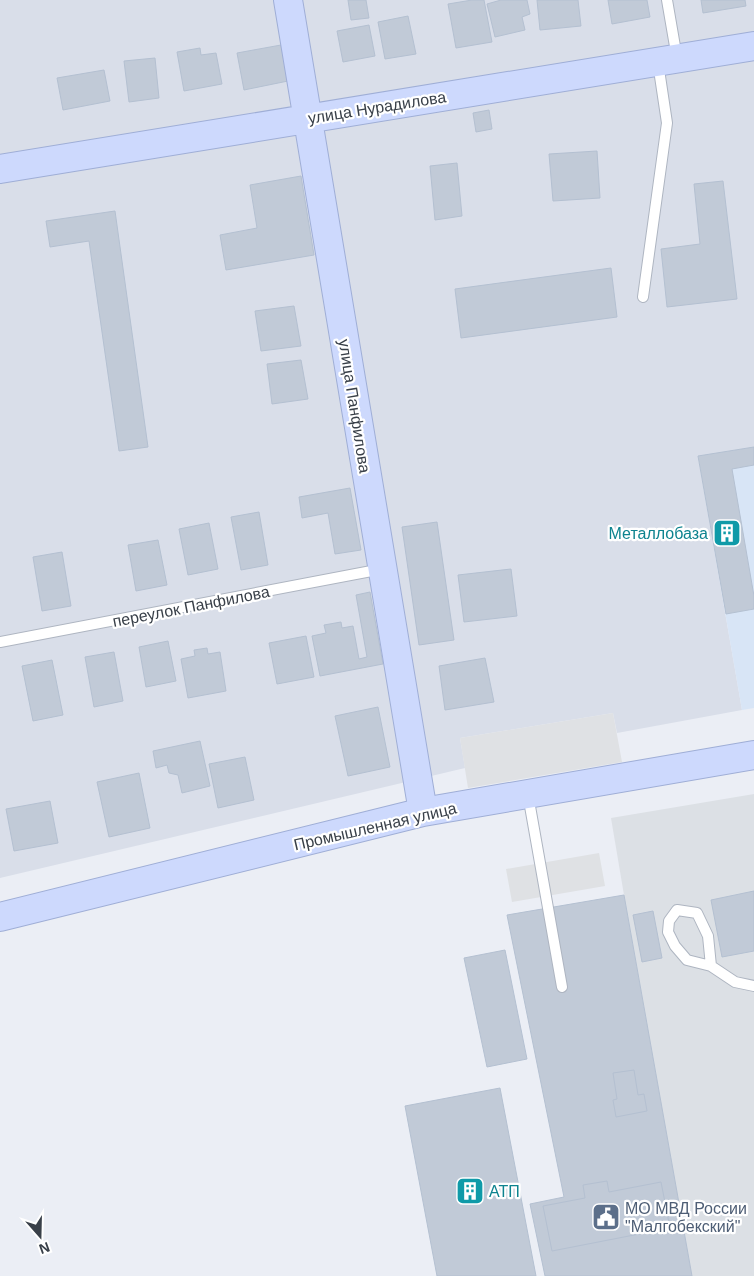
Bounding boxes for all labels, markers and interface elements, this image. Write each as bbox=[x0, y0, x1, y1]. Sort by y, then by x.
street label: улица Нурадилова bbox=[307, 88, 447, 127]
street label: улица Панфилова bbox=[336, 338, 374, 474]
building icon: Металлобаза bbox=[712, 518, 742, 548]
place label: Металлобаза bbox=[609, 525, 708, 542]
street label: переулок Панфилова bbox=[111, 583, 271, 630]
street label: Промышленная улица bbox=[292, 799, 458, 854]
building icon: АТП bbox=[455, 1176, 485, 1206]
place label: АТП bbox=[489, 1183, 520, 1200]
place label: МО МВД России "Малгобекский" bbox=[625, 1200, 747, 1235]
public building icon: МО МВД России "Малгобекский" bbox=[591, 1202, 621, 1232]
north arrow bbox=[15, 1211, 65, 1261]
text: N bbox=[37, 1239, 52, 1257]

